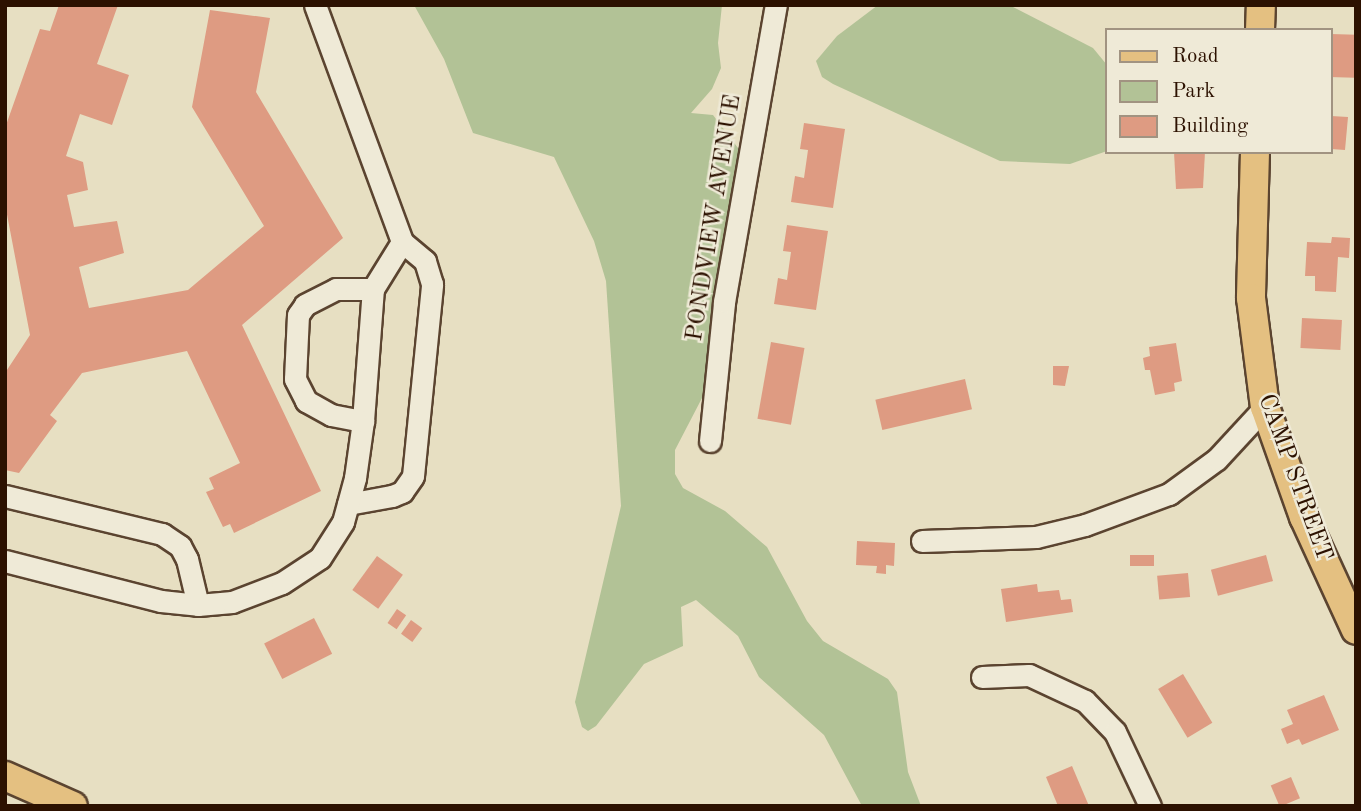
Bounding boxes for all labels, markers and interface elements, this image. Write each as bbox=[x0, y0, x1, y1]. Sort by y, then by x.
legend bbox=[1106, 28, 1333, 154]
text: Road bbox=[1172, 46, 1219, 67]
text: Park bbox=[1172, 81, 1215, 102]
street label: PONDVIEW AVENUE bbox=[681, 93, 749, 343]
text: Building bbox=[1172, 116, 1248, 137]
street label: CAMP STREET bbox=[1250, 390, 1338, 566]

